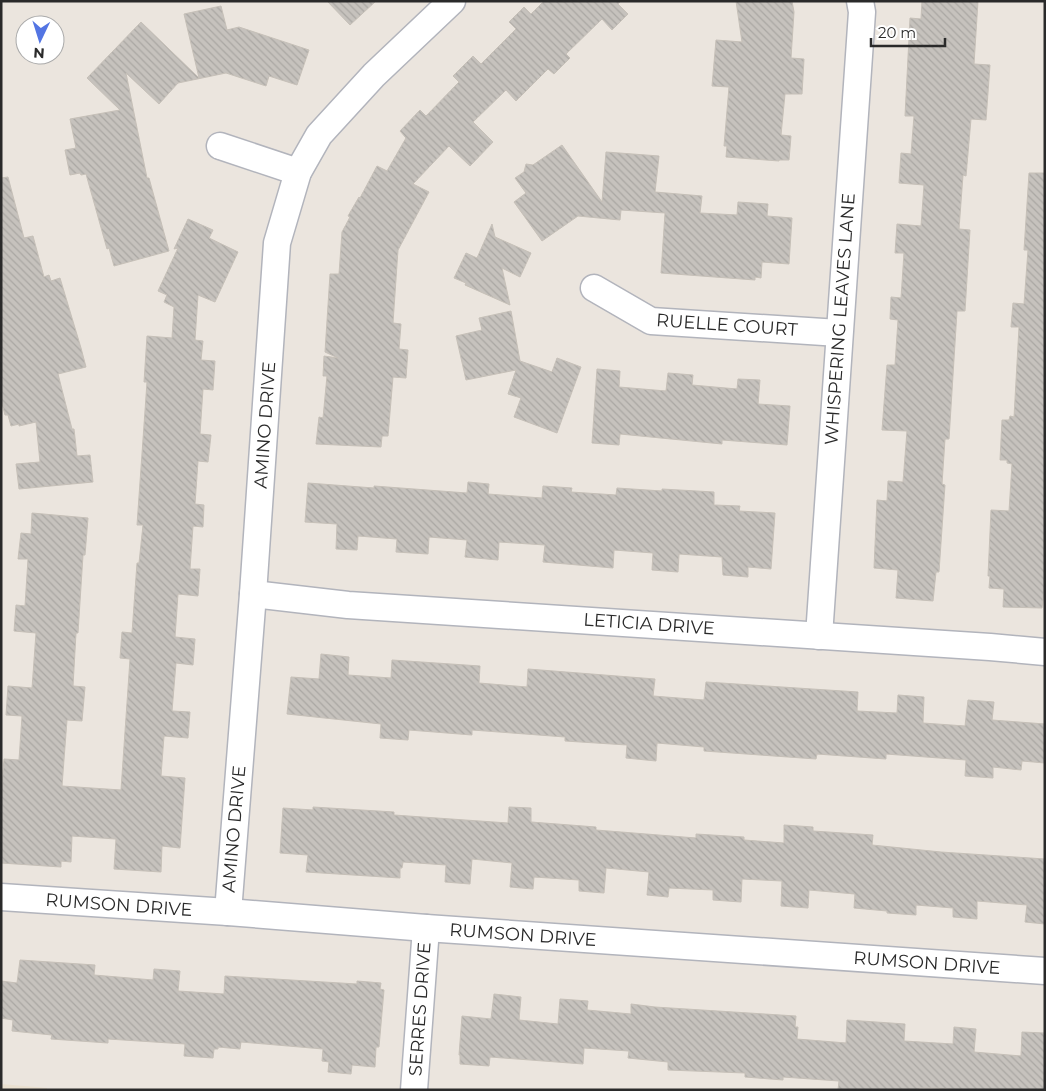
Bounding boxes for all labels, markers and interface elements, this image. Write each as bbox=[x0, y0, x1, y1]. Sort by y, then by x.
north arrow bbox=[15, 15, 65, 65]
scale bar bbox=[871, 15, 945, 47]
text: 20 m bbox=[878, 23, 916, 42]
text: N bbox=[33, 44, 45, 62]
street label: WHISPERING LEAVES LANE bbox=[820, 192, 860, 446]
street label: RUELLE COURT bbox=[655, 309, 799, 341]
street label: AMINO DRIVE bbox=[250, 361, 280, 489]
street label: LETICIA DRIVE bbox=[583, 608, 715, 640]
street label: AMINO DRIVE bbox=[217, 765, 251, 893]
street label: RUMSON DRIVE bbox=[45, 889, 193, 921]
street label: RUMSON DRIVE bbox=[449, 919, 597, 951]
street label: SERRES DRIVE bbox=[404, 941, 436, 1077]
street label: RUMSON DRIVE bbox=[853, 947, 1001, 979]

